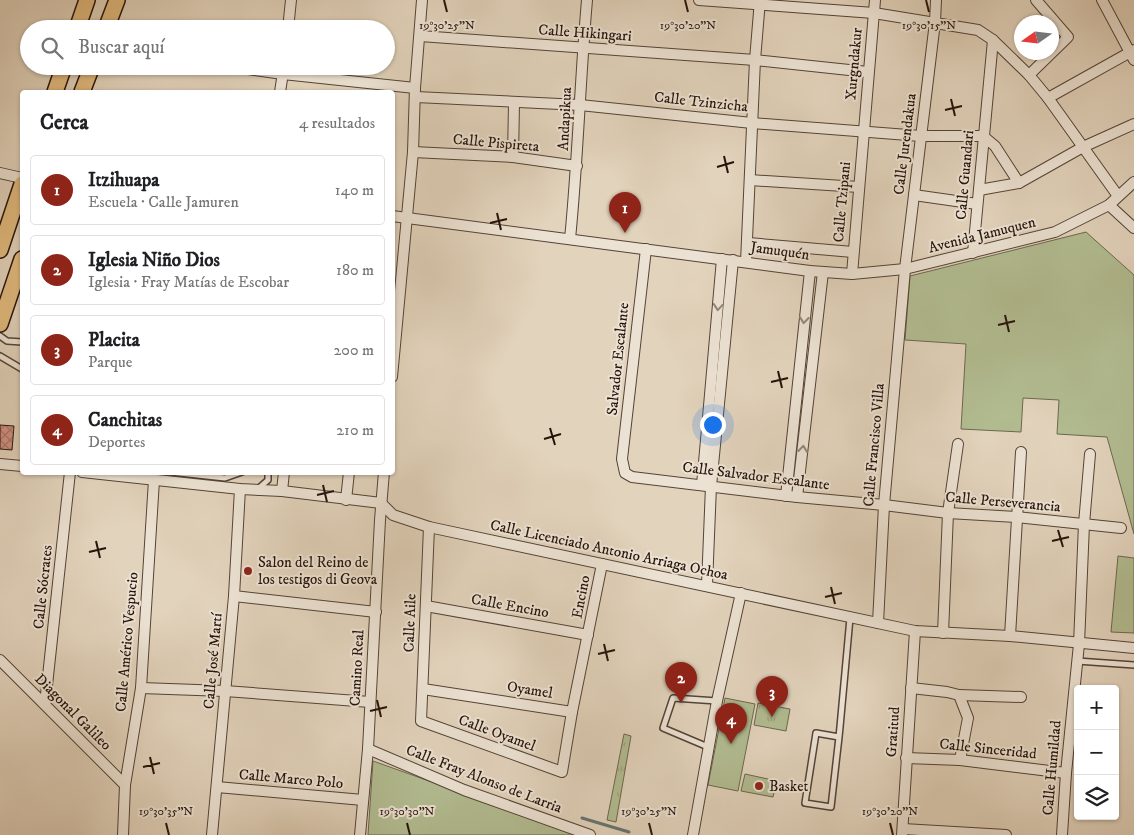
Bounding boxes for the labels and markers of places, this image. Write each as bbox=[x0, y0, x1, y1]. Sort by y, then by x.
pin: 1 bbox=[609, 192, 641, 233]
place label: Salon del Reino de los testigos di Geova bbox=[258, 553, 378, 589]
marker: Salon del Reino de los testigos di Geova bbox=[242, 565, 254, 577]
pin: 2 bbox=[665, 662, 697, 703]
pin: 3 bbox=[756, 676, 788, 717]
pin: 4 bbox=[715, 703, 747, 744]
place label: Basket bbox=[769, 777, 808, 796]
marker: Basket bbox=[753, 780, 765, 792]

